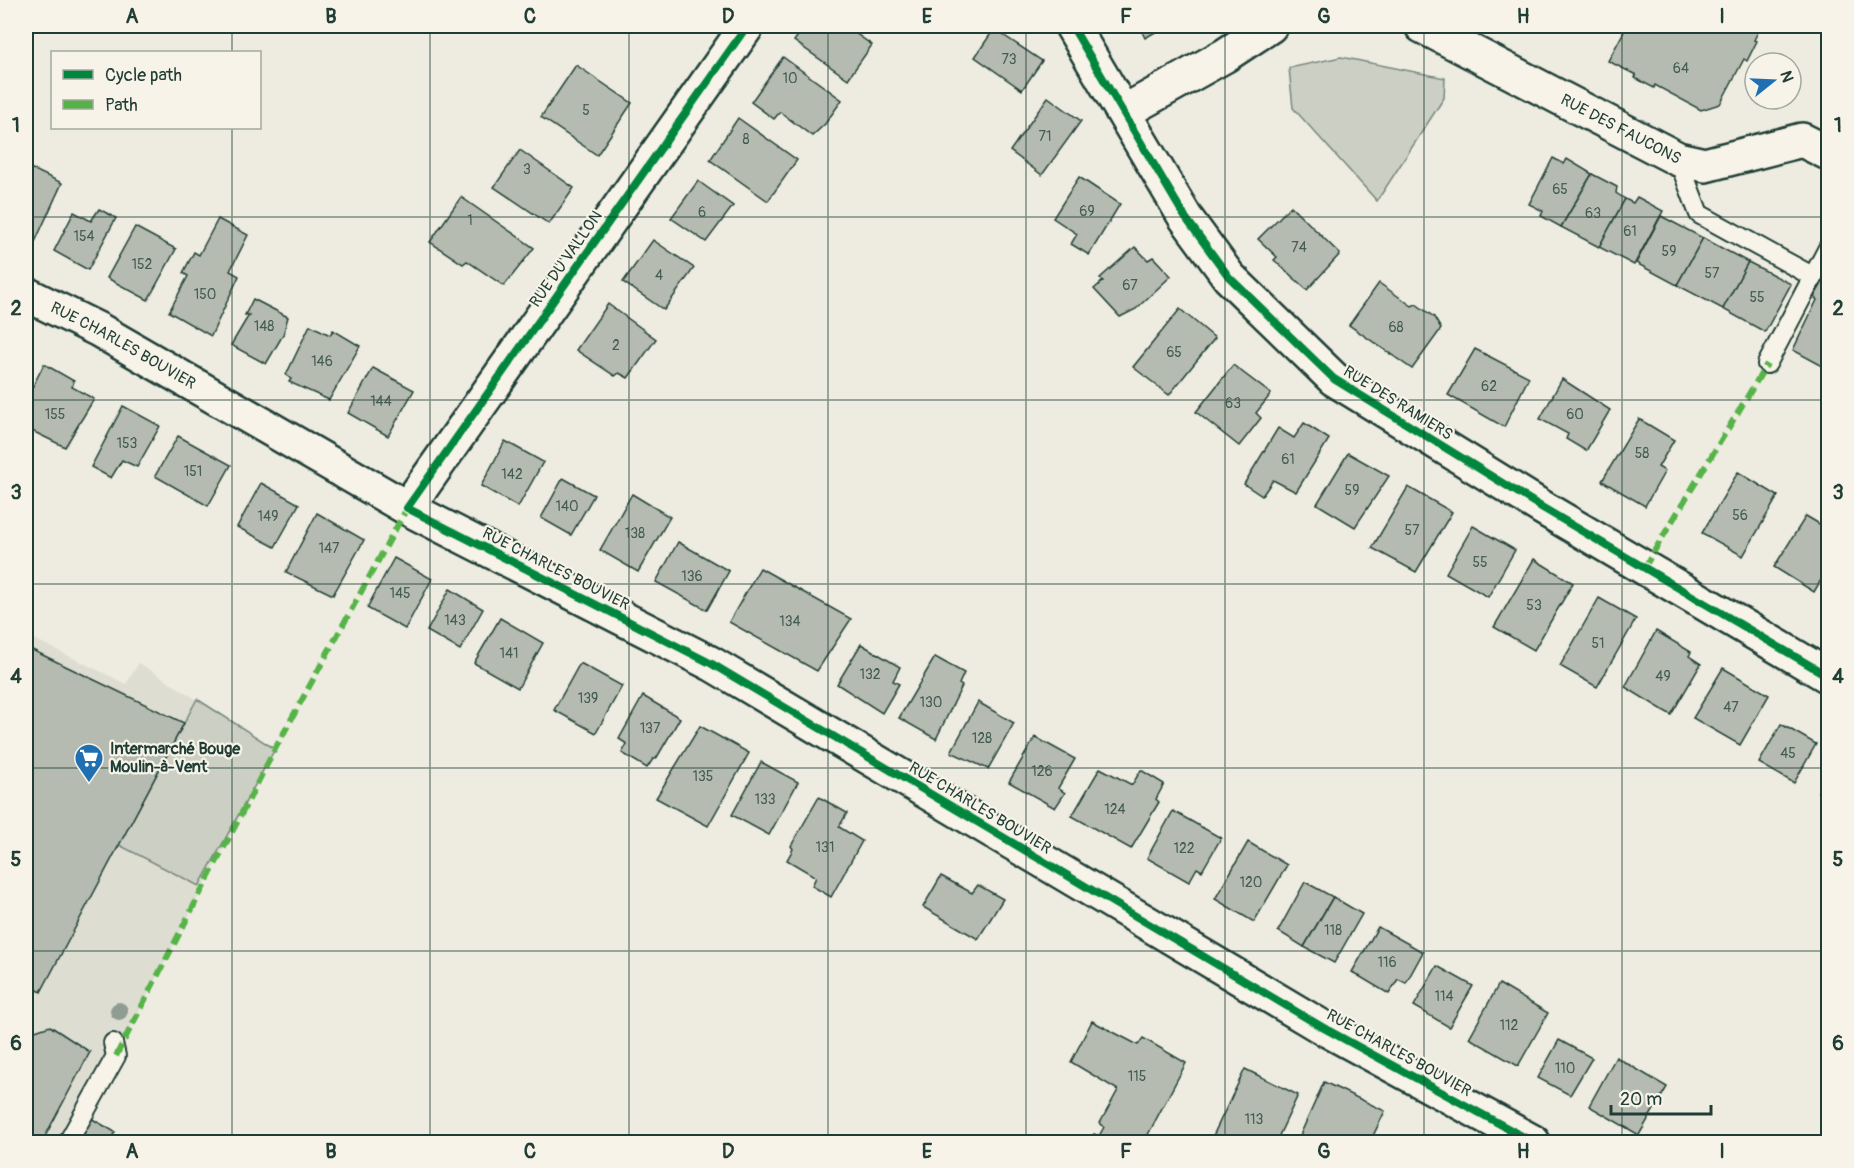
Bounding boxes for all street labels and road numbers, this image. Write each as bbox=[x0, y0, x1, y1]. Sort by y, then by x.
street label: RUE DES FAUCONS bbox=[1557, 90, 1684, 169]
street label: RUE DU VALLON bbox=[525, 207, 607, 311]
street label: RUE CHARLES BOUVIER bbox=[47, 298, 199, 394]
street label: RUE DES RAMIERS bbox=[1340, 361, 1456, 445]
street label: RUE CHARLES BOUVIER bbox=[479, 523, 633, 615]
street label: RUE CHARLES BOUVIER bbox=[905, 758, 1055, 858]
street label: RUE CHARLES BOUVIER bbox=[1323, 1005, 1475, 1101]

